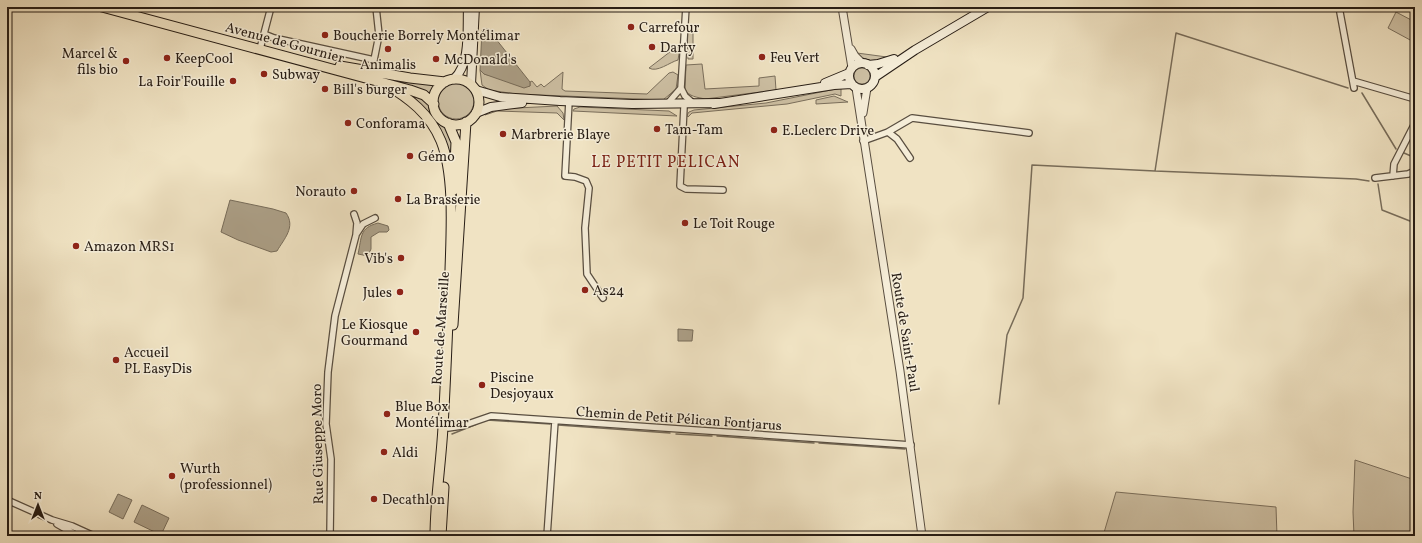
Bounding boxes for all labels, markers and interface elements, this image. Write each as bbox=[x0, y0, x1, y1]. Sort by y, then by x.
street label: Avenue de Gournier bbox=[223, 18, 346, 69]
place label: Carrefour bbox=[639, 19, 700, 38]
marker: Carrefour bbox=[626, 22, 636, 32]
place label: Boucherie Borrely Montélimar bbox=[333, 27, 520, 46]
marker: Boucherie Borrely Montélimar bbox=[320, 30, 330, 40]
place label: Darty bbox=[660, 39, 696, 58]
marker: Darty bbox=[647, 42, 657, 52]
marker: Animalis bbox=[383, 44, 393, 54]
place label: Marcel & fils bio bbox=[62, 45, 118, 80]
place label: Feu Vert bbox=[770, 49, 820, 68]
place label: KeepCool bbox=[175, 50, 233, 69]
place label: McDonald's bbox=[444, 51, 517, 70]
marker: Feu Vert bbox=[757, 52, 767, 62]
marker: KeepCool bbox=[162, 53, 172, 63]
marker: McDonald's bbox=[431, 54, 441, 64]
marker: Marcel & fils bio bbox=[121, 56, 131, 66]
place label: Animalis bbox=[360, 56, 416, 75]
place label: Subway bbox=[272, 66, 321, 85]
marker: Subway bbox=[259, 69, 269, 79]
place label: La Foir'Fouille bbox=[138, 73, 225, 92]
marker: La Foir'Fouille bbox=[228, 76, 238, 86]
place label: Bill's burger bbox=[333, 81, 407, 100]
marker: Bill's burger bbox=[320, 84, 330, 94]
place label: Conforama bbox=[356, 115, 425, 134]
marker: Conforama bbox=[343, 118, 353, 128]
place label: Tam-Tam bbox=[665, 121, 723, 140]
place label: E.Leclerc Drive bbox=[782, 122, 874, 141]
marker: Tam-Tam bbox=[652, 124, 662, 134]
marker: E.Leclerc Drive bbox=[769, 125, 779, 135]
place label: Marbrerie Blaye bbox=[511, 126, 610, 145]
marker: Marbrerie Blaye bbox=[498, 129, 508, 139]
place label: Gémo bbox=[418, 148, 455, 167]
marker: Gémo bbox=[405, 151, 415, 161]
district label: LE PETIT PELICAN bbox=[591, 152, 741, 174]
place label: Norauto bbox=[295, 183, 346, 202]
marker: Norauto bbox=[349, 186, 359, 196]
place label: La Brasserie bbox=[406, 191, 481, 210]
marker: La Brasserie bbox=[393, 194, 403, 204]
place label: Le Toit Rouge bbox=[693, 215, 775, 234]
marker: Le Toit Rouge bbox=[680, 218, 690, 228]
place label: Amazon MRS1 bbox=[84, 238, 175, 257]
marker: Amazon MRS1 bbox=[71, 241, 81, 251]
place label: Vib's bbox=[364, 250, 393, 269]
marker: Vib's bbox=[396, 253, 406, 263]
street label: Route de Marseille bbox=[428, 270, 455, 386]
street label: Route de Saint-Paul bbox=[886, 271, 923, 393]
place label: As24 bbox=[593, 282, 624, 301]
place label: Jules bbox=[363, 284, 392, 303]
marker: As24 bbox=[580, 285, 590, 295]
marker: Jules bbox=[395, 287, 405, 297]
place label: Le Kiosque Gourmand bbox=[341, 316, 408, 351]
marker: Le Kiosque Gourmand bbox=[411, 327, 421, 337]
place label: Accueil PL EasyDis bbox=[124, 344, 192, 379]
marker: Accueil PL EasyDis bbox=[111, 355, 121, 365]
place label: Piscine Desjoyaux bbox=[490, 369, 554, 404]
marker: Piscine Desjoyaux bbox=[477, 380, 487, 390]
street label: Rue Giuseppe Moro bbox=[308, 383, 329, 505]
place label: Blue Box Montélimar bbox=[395, 398, 469, 433]
street label: Chemin de Petit Pélican Fontjarus bbox=[575, 403, 783, 436]
marker: Blue Box Montélimar bbox=[382, 409, 392, 419]
place label: Aldi bbox=[392, 444, 418, 463]
marker: Aldi bbox=[379, 447, 389, 457]
place label: Wurth (professionnel) bbox=[180, 460, 272, 495]
marker: Wurth (professionnel) bbox=[167, 471, 177, 481]
north arrow bbox=[18, 485, 58, 525]
text: N bbox=[34, 489, 42, 504]
place label: Decathlon bbox=[382, 491, 445, 510]
marker: Decathlon bbox=[369, 494, 379, 504]

